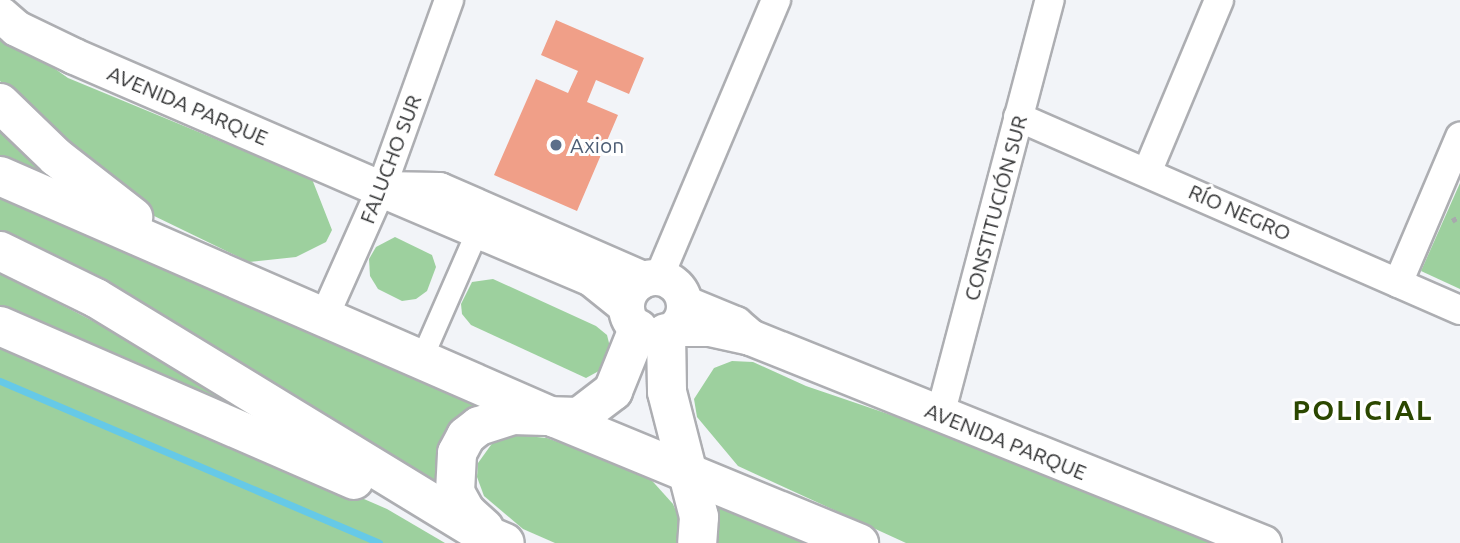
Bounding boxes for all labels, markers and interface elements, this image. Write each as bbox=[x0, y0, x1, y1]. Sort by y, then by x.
street label: AVENIDA PARQUE bbox=[104, 60, 272, 150]
street label: FALUCHO SUR bbox=[354, 91, 426, 227]
street label: CONSTITUCIÓN SUR bbox=[958, 113, 1032, 303]
place label: Axion bbox=[570, 132, 624, 158]
marker: Axion bbox=[548, 137, 564, 153]
street label: RÍO NEGRO bbox=[1185, 178, 1295, 246]
district label: POLICIAL bbox=[1294, 393, 1432, 427]
street label: AVENIDA PARQUE bbox=[922, 397, 1090, 485]

